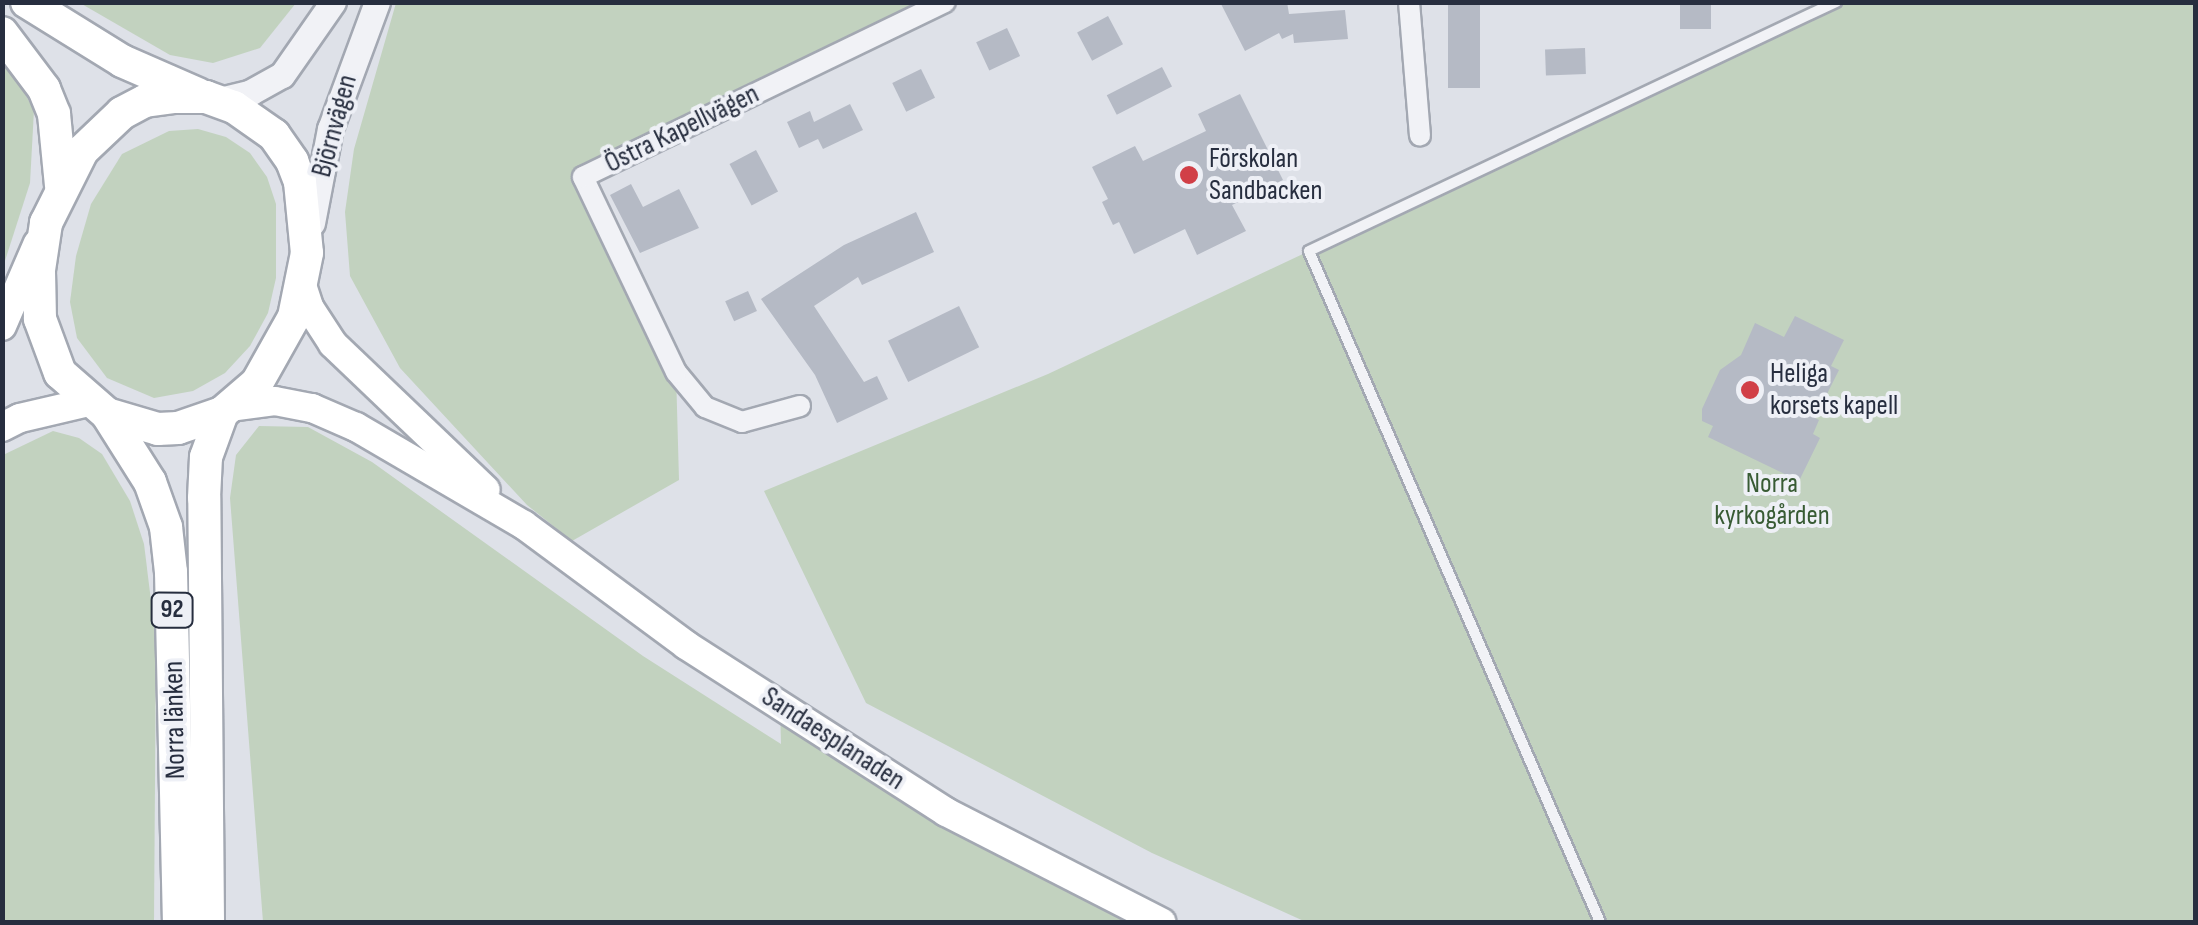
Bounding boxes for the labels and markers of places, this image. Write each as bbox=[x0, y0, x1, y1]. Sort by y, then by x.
place label: Förskolan Sandbacken bbox=[1209, 142, 1322, 208]
marker: Förskolan Sandbacken bbox=[1178, 164, 1200, 186]
place label: Heliga korsets kapell bbox=[1770, 357, 1898, 423]
marker: Heliga korsets kapell bbox=[1739, 379, 1761, 401]

